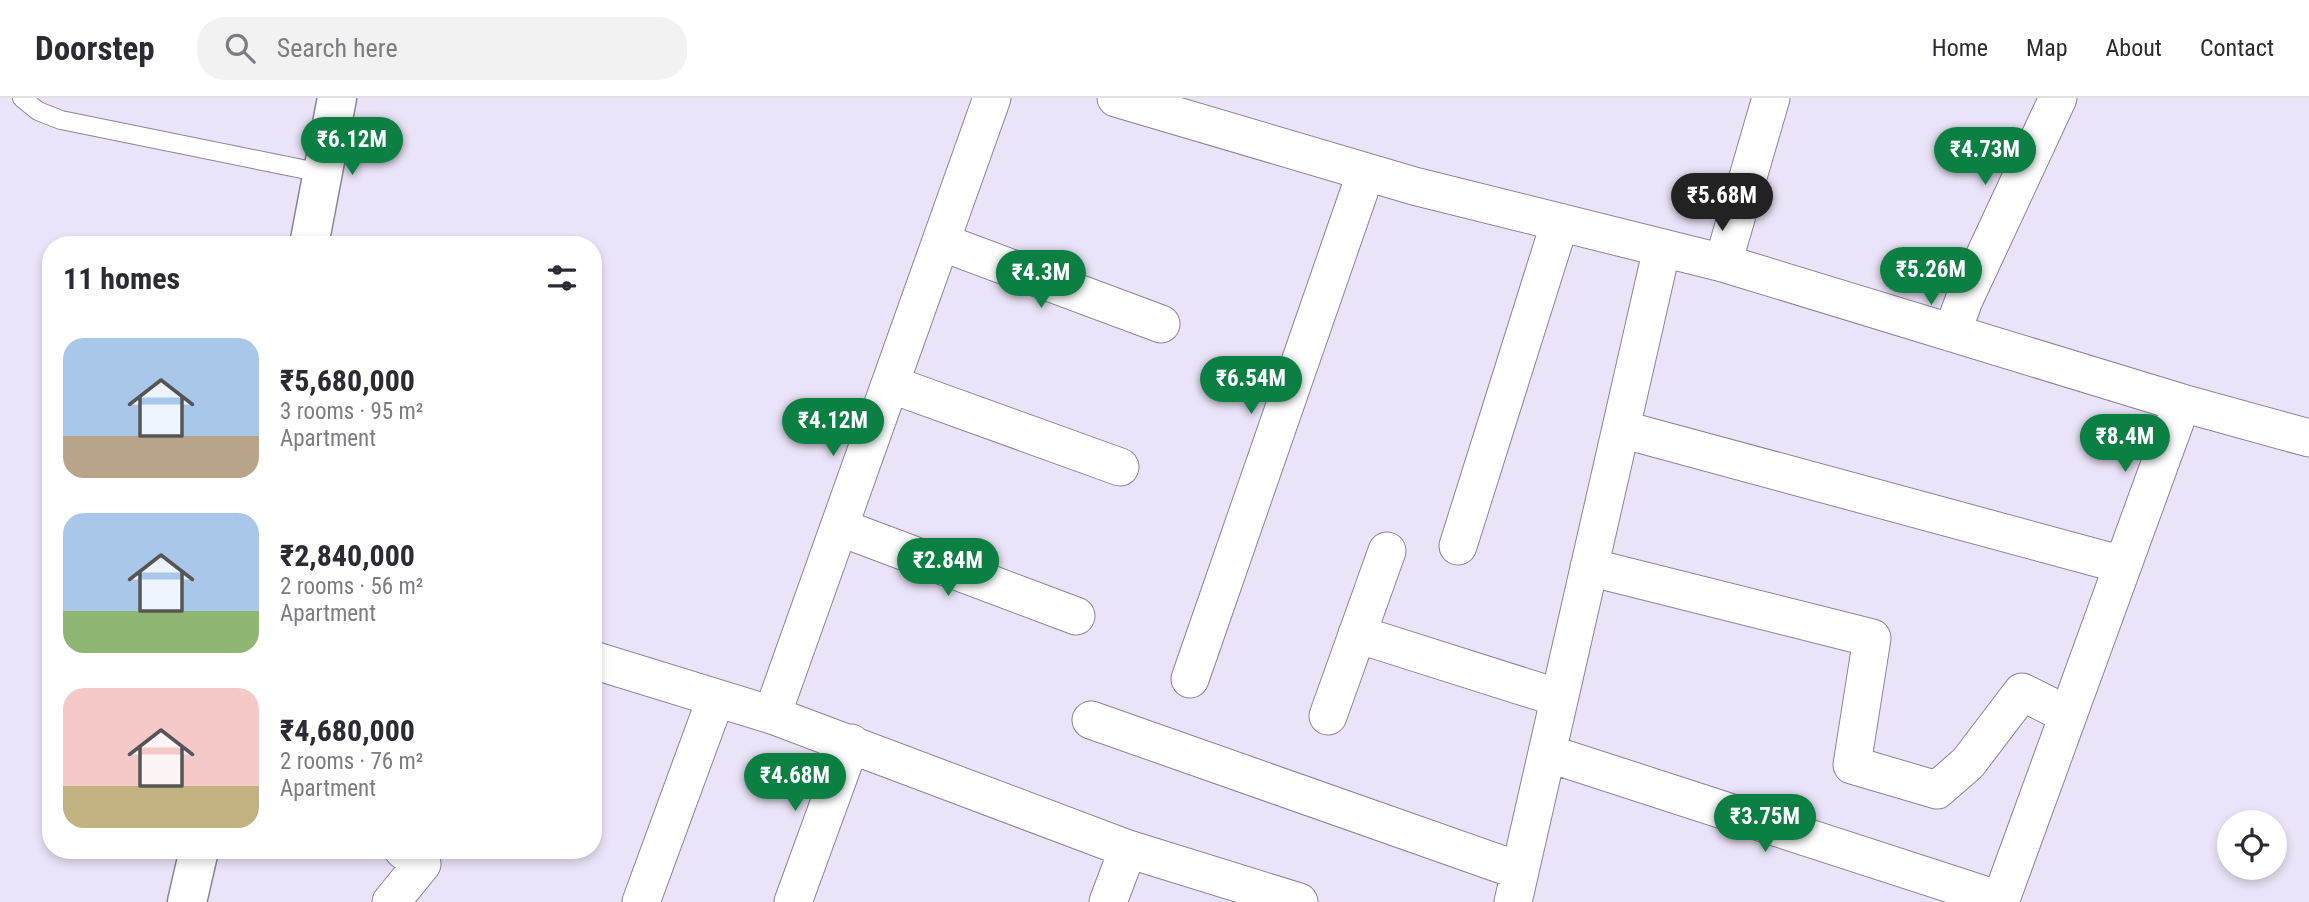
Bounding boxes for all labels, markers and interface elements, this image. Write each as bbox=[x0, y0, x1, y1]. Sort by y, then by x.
search box bbox=[197, 17, 687, 80]
text: Doorstep bbox=[35, 29, 155, 68]
icon: search bbox=[221, 29, 259, 67]
text: Search here bbox=[277, 33, 398, 63]
text: Home bbox=[1932, 34, 1988, 62]
text: Map bbox=[2026, 34, 2068, 62]
text: About bbox=[2106, 34, 2162, 62]
text: Contact bbox=[2200, 34, 2274, 62]
pin: ₹6.12M bbox=[295, 118, 409, 177]
text: ₹6.12M bbox=[317, 126, 387, 153]
pin: ₹4.73M bbox=[1928, 127, 2042, 187]
text: ₹4.73M bbox=[1950, 136, 2020, 163]
pin: ₹5.68M bbox=[1665, 174, 1779, 233]
text: ₹5.68M bbox=[1687, 182, 1757, 209]
pin: ₹5.26M bbox=[1874, 248, 1988, 307]
pin: ₹4.3M bbox=[992, 250, 1090, 310]
text: ₹5.26M bbox=[1896, 256, 1966, 283]
icon: filters bbox=[543, 259, 581, 297]
text: ₹4.3M bbox=[1012, 259, 1070, 286]
text: 11 homes bbox=[63, 261, 180, 296]
pin: ₹6.54M bbox=[1194, 356, 1308, 416]
text: ₹5,680,000 bbox=[280, 363, 415, 398]
text: ₹6.54M bbox=[1216, 365, 1286, 392]
icon: home bbox=[119, 366, 203, 450]
text: 3 rooms · 95 m² bbox=[280, 398, 423, 425]
pin: ₹4.12M bbox=[776, 398, 890, 458]
text: ₹4.12M bbox=[798, 407, 868, 434]
pin: ₹8.4M bbox=[2076, 414, 2174, 474]
text: ₹8.4M bbox=[2096, 423, 2154, 450]
text: Apartment bbox=[280, 425, 376, 452]
text: ₹2,840,000 bbox=[280, 538, 415, 573]
pin: ₹2.84M bbox=[891, 538, 1005, 598]
icon: home bbox=[119, 541, 203, 625]
text: ₹2.84M bbox=[913, 547, 983, 574]
text: 2 rooms · 56 m² bbox=[280, 573, 423, 600]
text: Apartment bbox=[280, 600, 376, 627]
text: ₹4,680,000 bbox=[280, 713, 415, 748]
icon: home bbox=[119, 716, 203, 800]
text: 2 rooms · 76 m² bbox=[280, 748, 423, 775]
pin: ₹4.68M bbox=[738, 754, 852, 813]
text: ₹4.68M bbox=[760, 762, 830, 789]
text: Apartment bbox=[280, 775, 376, 802]
pin: ₹3.75M bbox=[1708, 794, 1822, 854]
text: ₹3.75M bbox=[1730, 803, 1800, 830]
map controls bbox=[2217, 810, 2287, 880]
button: locate bbox=[2217, 810, 2287, 880]

